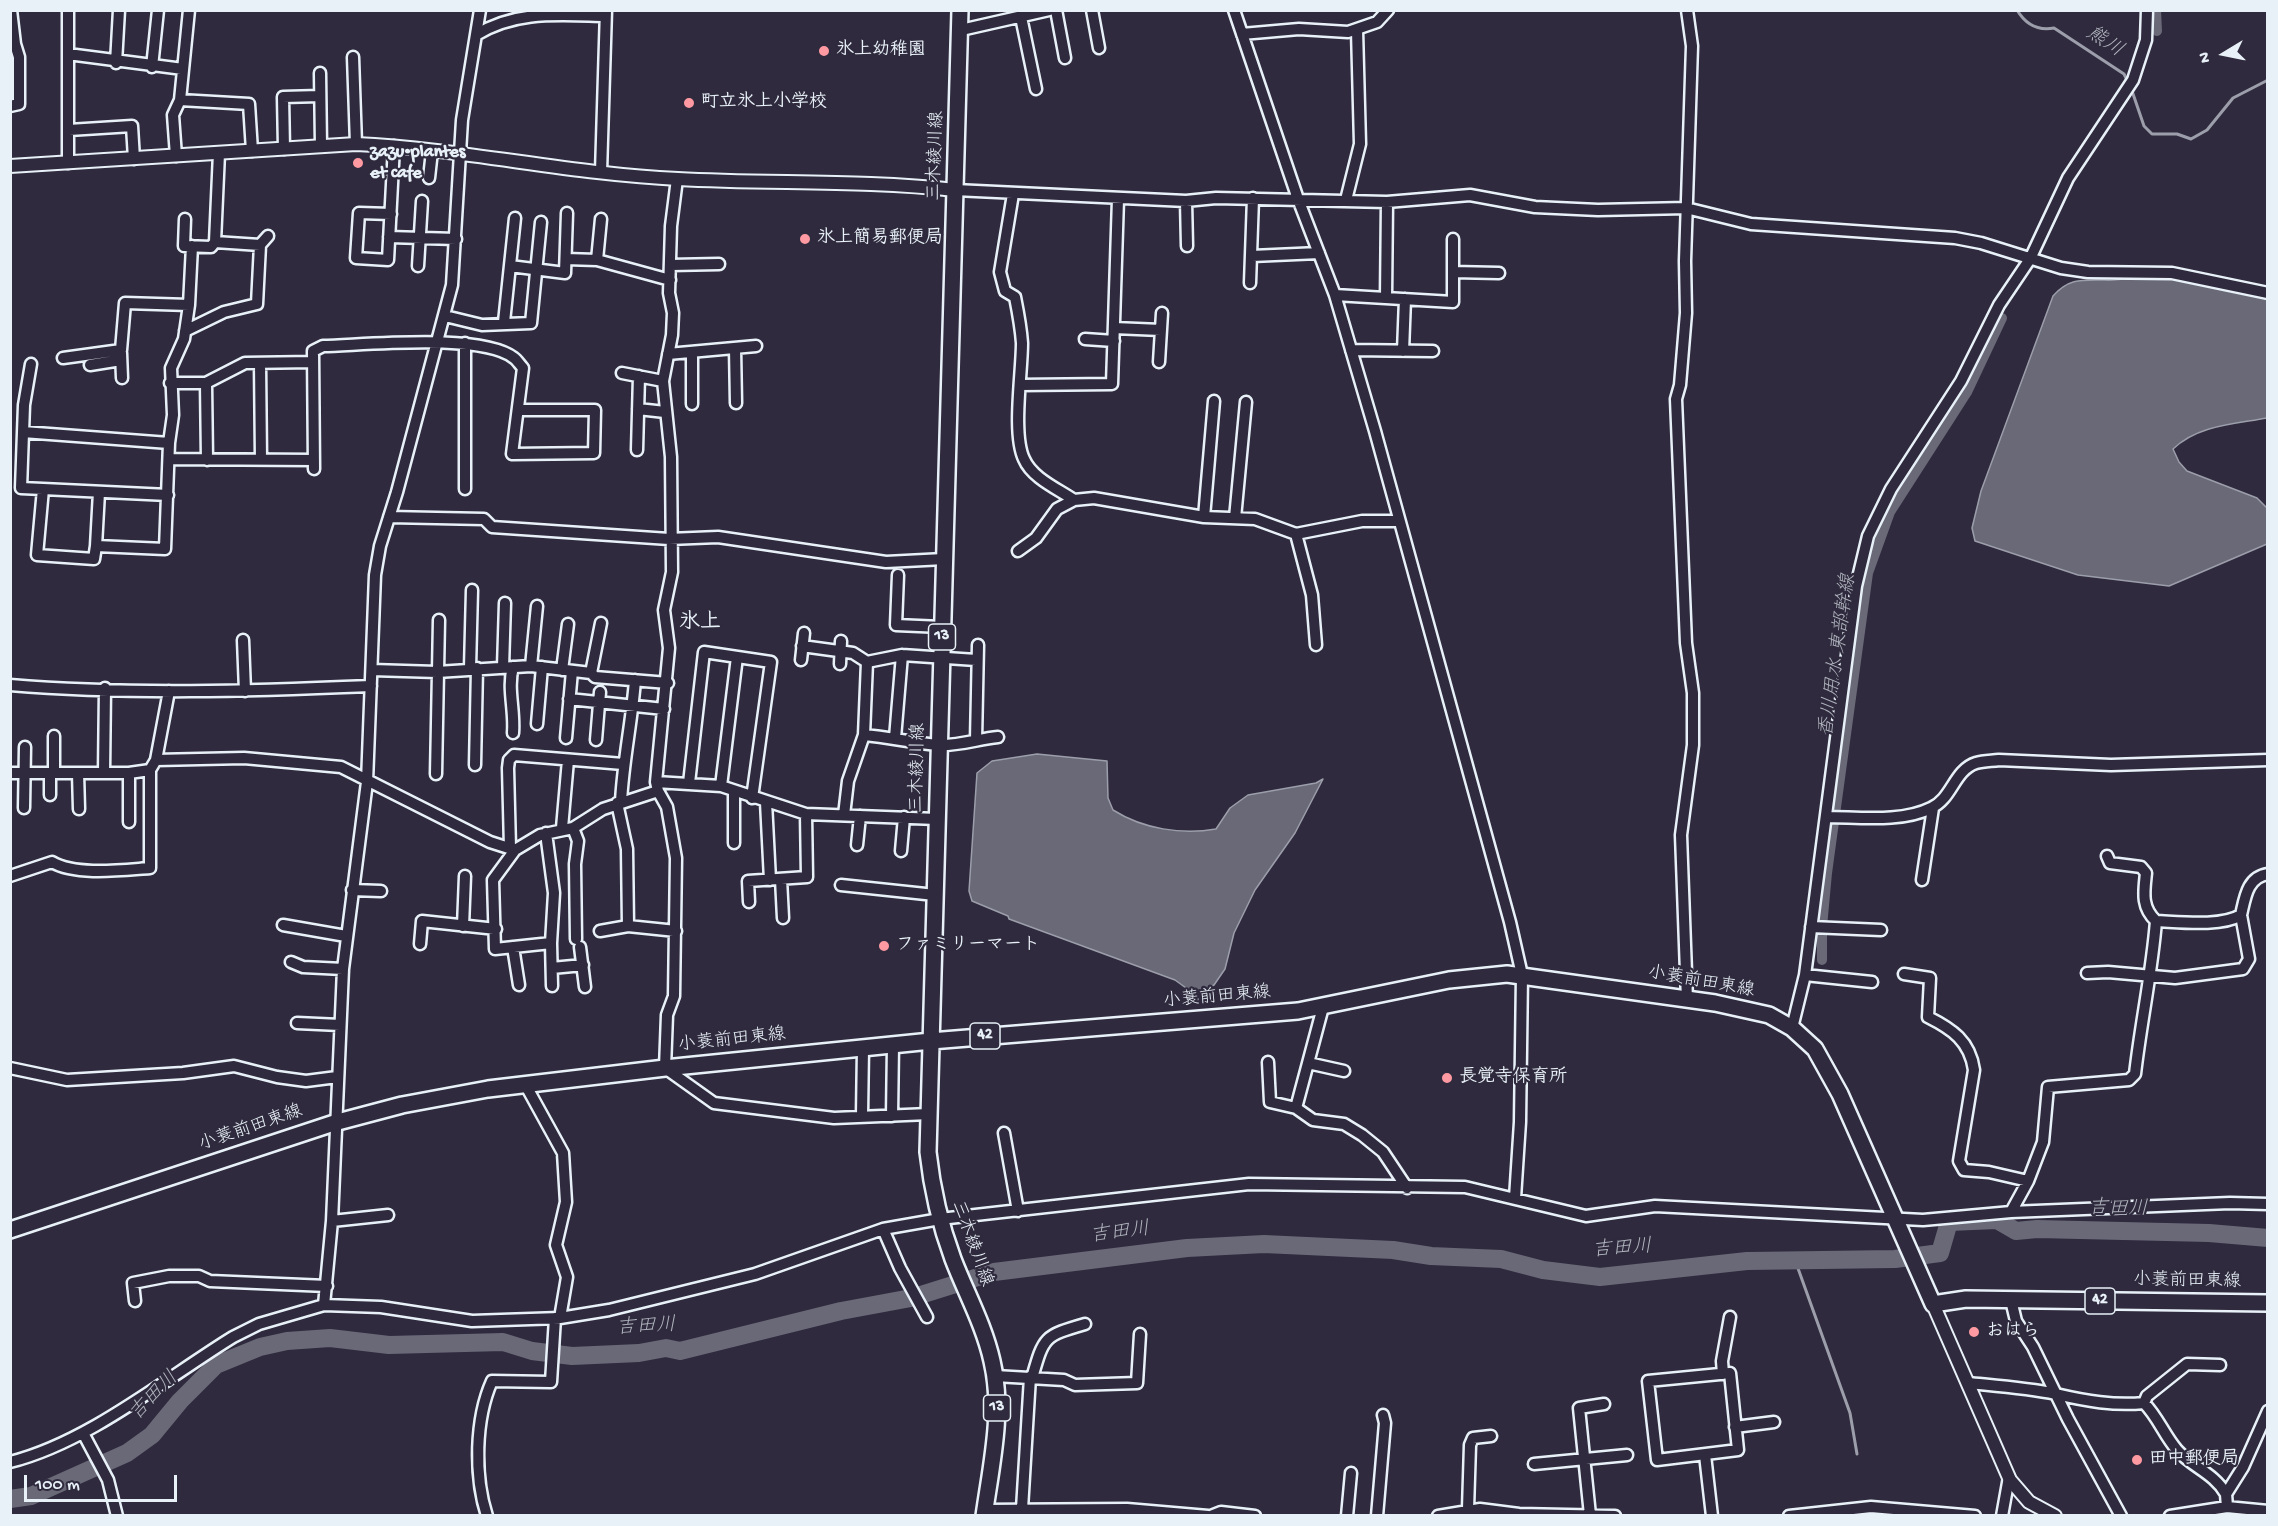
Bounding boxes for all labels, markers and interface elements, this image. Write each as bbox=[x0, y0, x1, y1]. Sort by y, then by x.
water label: 熊川 bbox=[2081, 22, 2127, 64]
north arrow bbox=[2194, 24, 2254, 84]
place label: 氷上幼稚園 bbox=[836, 40, 926, 62]
marker: 氷上幼稚園 bbox=[817, 44, 831, 58]
text: N bbox=[2196, 50, 2216, 64]
place label: 町立氷上小学校 bbox=[701, 92, 827, 114]
marker: 町立氷上小学校 bbox=[682, 96, 696, 110]
street label: 三木綾川線 bbox=[925, 111, 949, 201]
place label: zazu•plantes et cafe bbox=[370, 142, 465, 184]
marker: zazu•plantes et cafe bbox=[351, 156, 365, 170]
place label: 氷上簡易郵便局 bbox=[817, 228, 943, 250]
marker: 氷上簡易郵便局 bbox=[798, 232, 812, 246]
water label: 香川用水 東部幹線 bbox=[1816, 573, 1862, 739]
district label: 氷上 bbox=[679, 611, 721, 637]
road number: 13 bbox=[928, 624, 956, 650]
street label: 三木綾川線 bbox=[907, 723, 931, 813]
place label: ファミリーマート bbox=[896, 935, 1040, 957]
marker: ファミリーマート bbox=[877, 939, 891, 953]
street label: 小蓑前田東線 bbox=[1646, 963, 1756, 1003]
street label: 小蓑前田東線 bbox=[1162, 983, 1272, 1013]
road number: 42 bbox=[970, 1023, 1000, 1049]
street label: 小蓑前田東線 bbox=[677, 1025, 787, 1057]
place label: 長覚寺保育所 bbox=[1459, 1067, 1567, 1089]
marker: 長覚寺保育所 bbox=[1440, 1071, 1454, 1085]
street label: 小蓑前田東線 bbox=[196, 1101, 306, 1157]
water label: 吉田川 bbox=[2088, 1197, 2148, 1223]
street label: 三木綾川線 bbox=[945, 1198, 997, 1290]
water label: 吉田川 bbox=[1089, 1218, 1151, 1250]
water label: 吉田川 bbox=[1591, 1236, 1653, 1264]
street label: 小蓑前田東線 bbox=[2133, 1270, 2241, 1294]
road number: 42 bbox=[2085, 1288, 2115, 1314]
water label: 吉田川 bbox=[615, 1314, 677, 1342]
place label: おはら bbox=[1986, 1321, 2040, 1343]
marker: おはら bbox=[1967, 1325, 1981, 1339]
water label: 吉田川 bbox=[126, 1367, 184, 1427]
road number: 13 bbox=[984, 1395, 1010, 1421]
place label: 田中郵便局 bbox=[2149, 1449, 2239, 1471]
marker: 田中郵便局 bbox=[2130, 1453, 2144, 1467]
scale bar bbox=[27, 1463, 180, 1501]
text: 100 m bbox=[35, 1475, 80, 1496]

